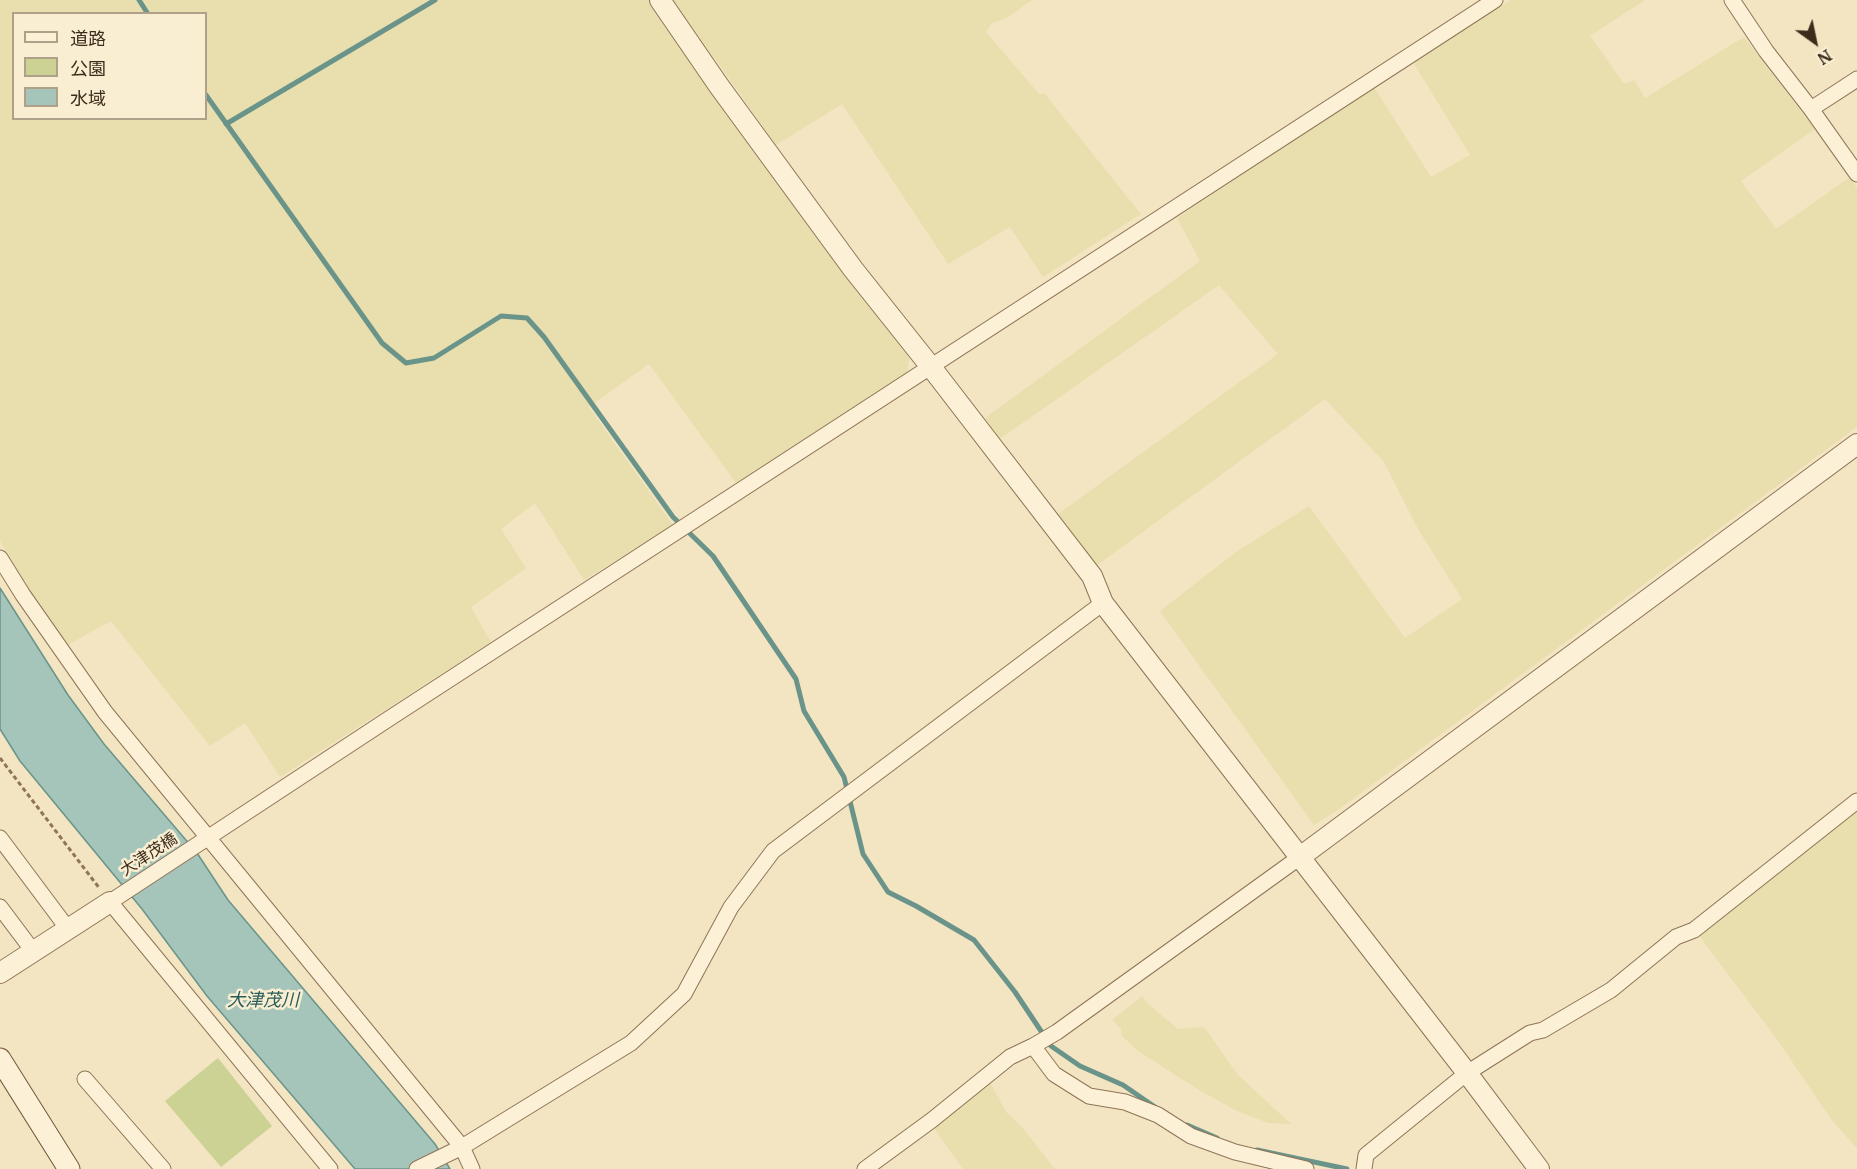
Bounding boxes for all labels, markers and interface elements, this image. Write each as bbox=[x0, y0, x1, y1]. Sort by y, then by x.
legend bbox=[12, 12, 207, 120]
north arrow bbox=[1785, 12, 1845, 72]
text: 道路 bbox=[70, 27, 106, 50]
text: N bbox=[1814, 45, 1836, 69]
text: 公園 bbox=[70, 57, 106, 80]
text: 水域 bbox=[70, 87, 106, 110]
street label: 大津茂橋 bbox=[117, 830, 181, 880]
water label: 大津茂川 bbox=[227, 990, 299, 1012]

